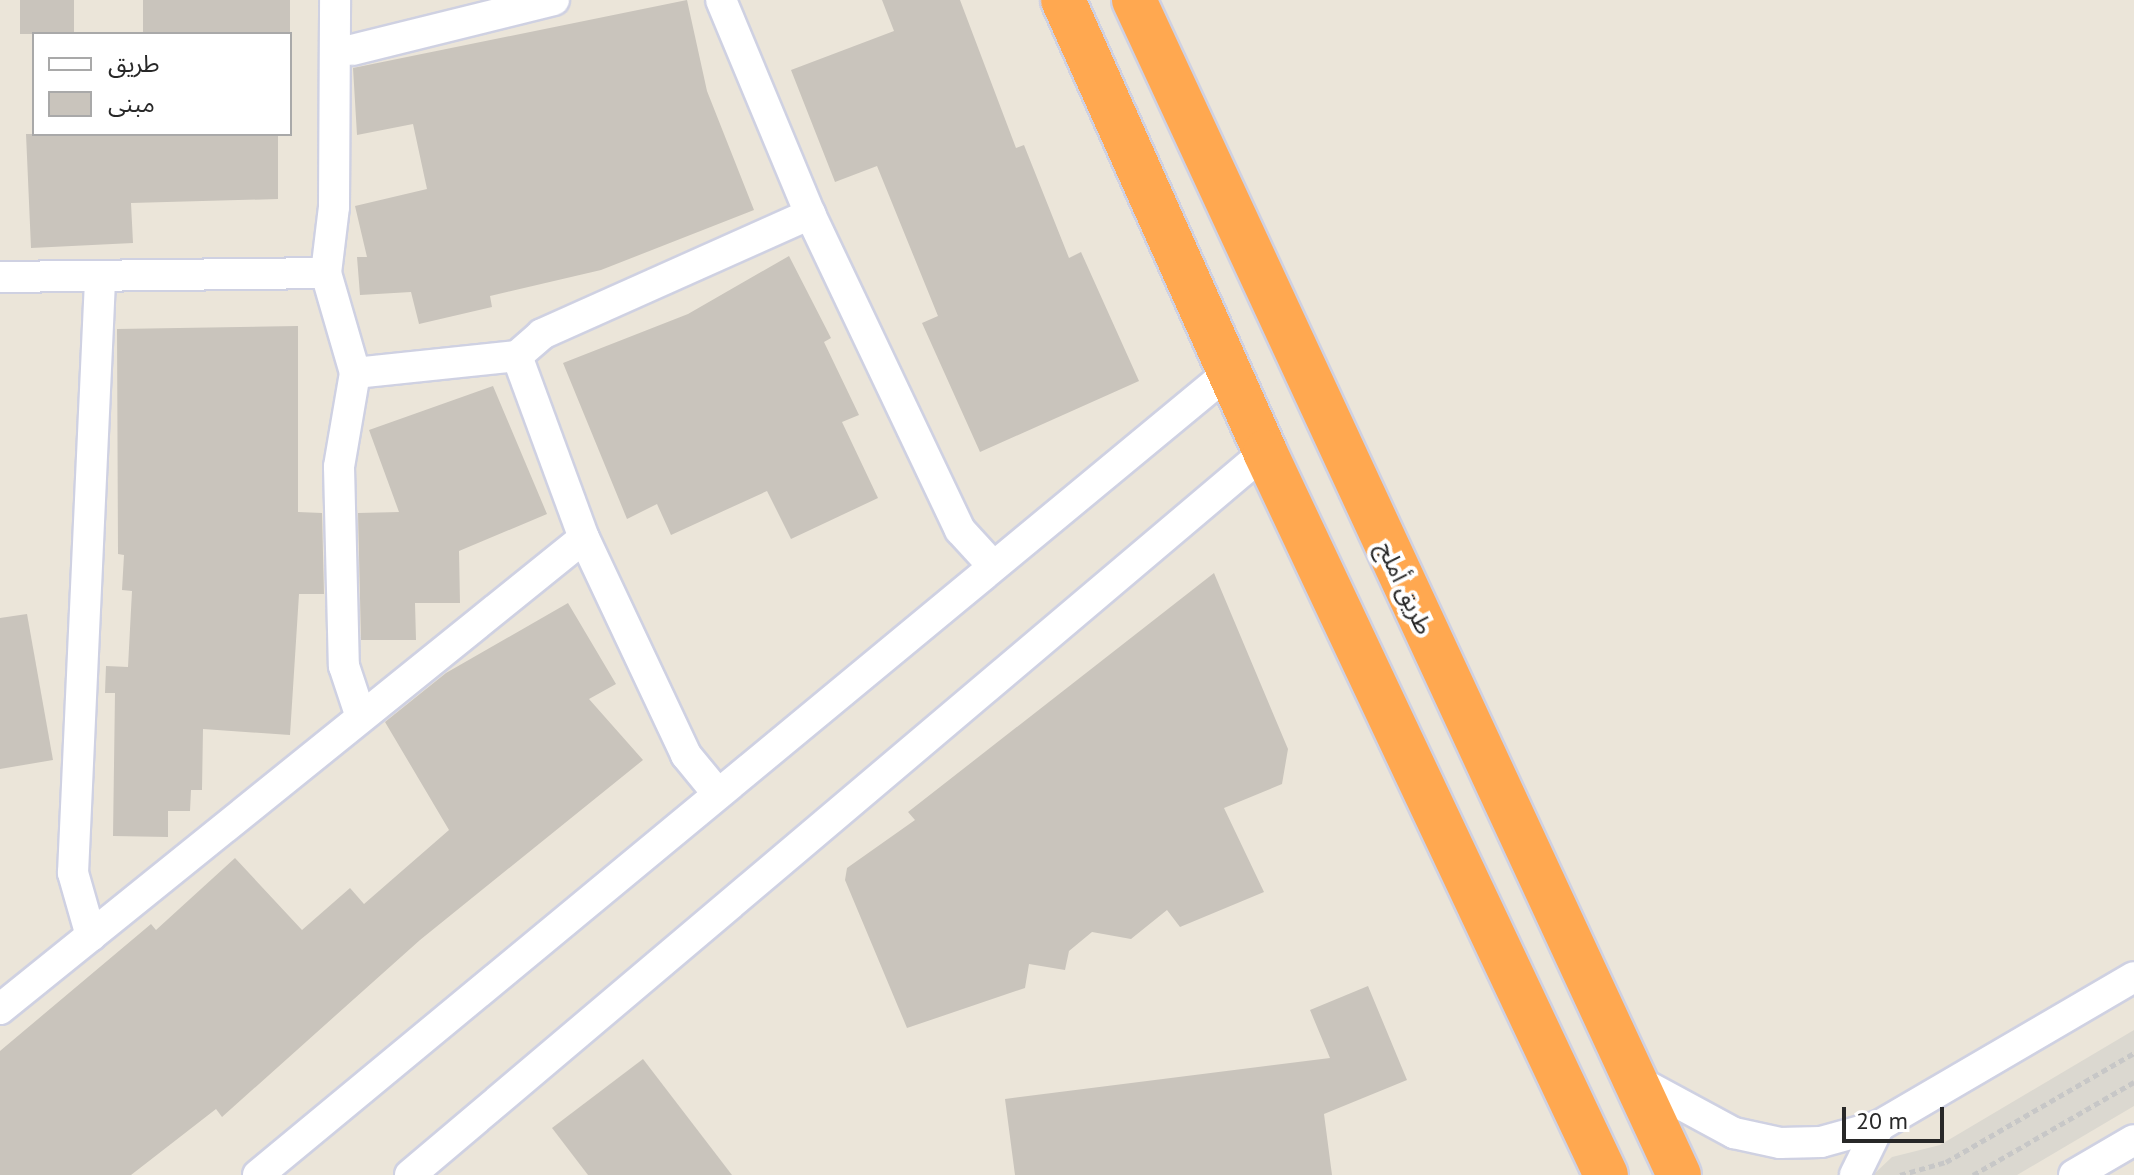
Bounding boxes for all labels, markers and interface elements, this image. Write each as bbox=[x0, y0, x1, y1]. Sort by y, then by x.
legend bbox=[32, 32, 292, 136]
text: طريق bbox=[108, 48, 160, 79]
text: مبنى bbox=[108, 88, 155, 119]
street label: طريق أملج bbox=[1371, 537, 1439, 639]
scale bar bbox=[1846, 1091, 1948, 1141]
text: 20 m bbox=[1856, 1105, 1908, 1136]

